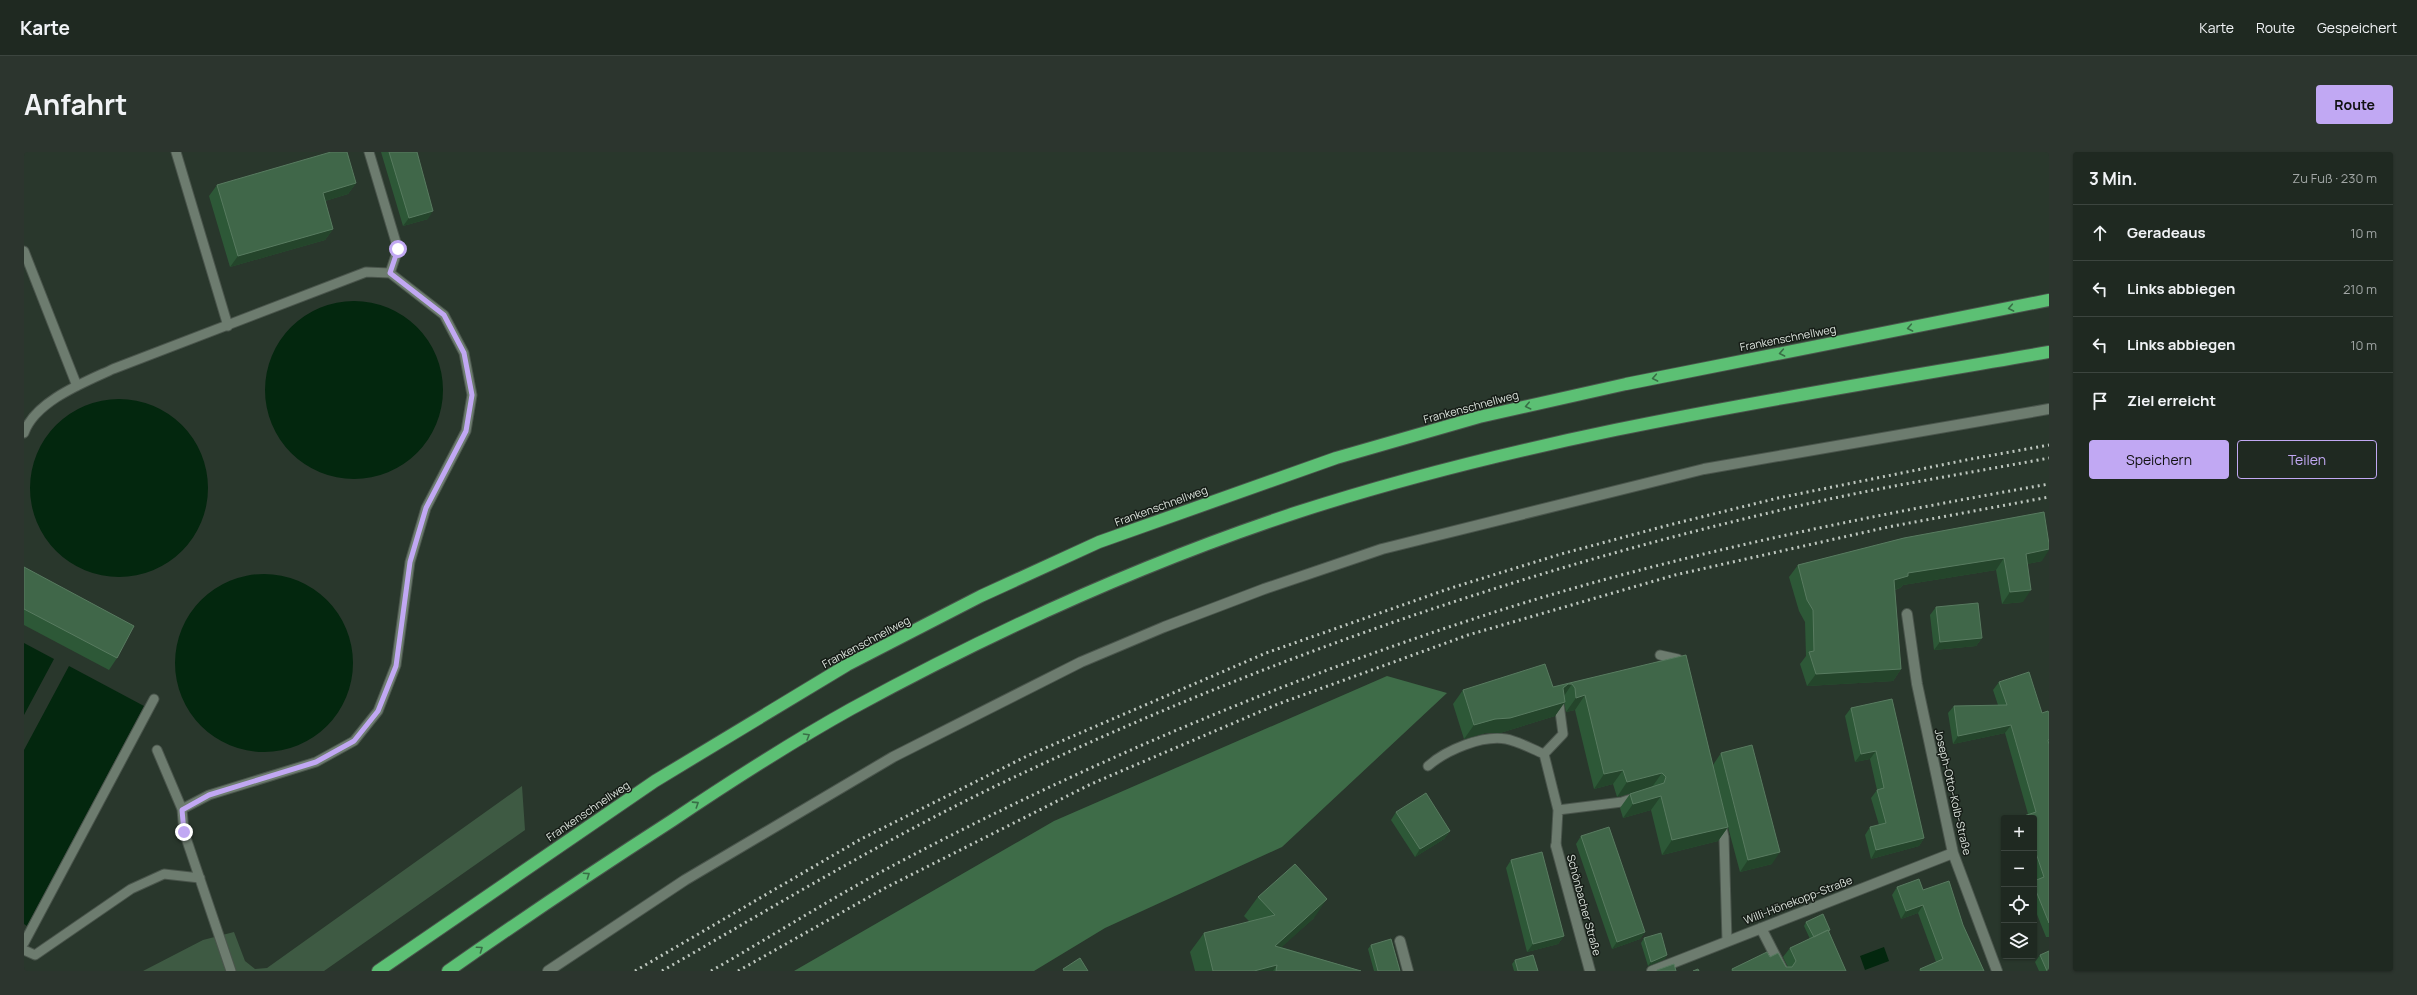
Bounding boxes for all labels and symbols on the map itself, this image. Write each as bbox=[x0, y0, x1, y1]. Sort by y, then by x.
route start bbox=[389, 240, 407, 258]
one-way arrow bbox=[2008, 303, 2014, 311]
street label: Frankenschnellweg bbox=[1739, 321, 1837, 354]
one-way arrow bbox=[1907, 323, 1913, 331]
one-way arrow bbox=[1779, 348, 1785, 356]
one-way arrow bbox=[1651, 373, 1658, 382]
street label: Frankenschnellweg bbox=[1422, 387, 1520, 426]
one-way arrow bbox=[1524, 401, 1531, 409]
street label: Frankenschnellweg bbox=[1112, 482, 1209, 529]
street label: Frankenschnellweg bbox=[819, 612, 912, 671]
street label: Joseph-Otto-Kolb-Straße bbox=[1932, 727, 1975, 857]
one-way arrow bbox=[803, 733, 810, 740]
street label: Frankenschnellweg bbox=[543, 777, 632, 844]
one-way arrow bbox=[692, 801, 699, 809]
route end bbox=[175, 823, 193, 841]
street label: Schönbacher Straße bbox=[1564, 853, 1605, 958]
street label: Willi-Hönekopp-Straße bbox=[1741, 872, 1855, 927]
one-way arrow bbox=[583, 873, 590, 880]
one-way arrow bbox=[476, 946, 483, 954]

